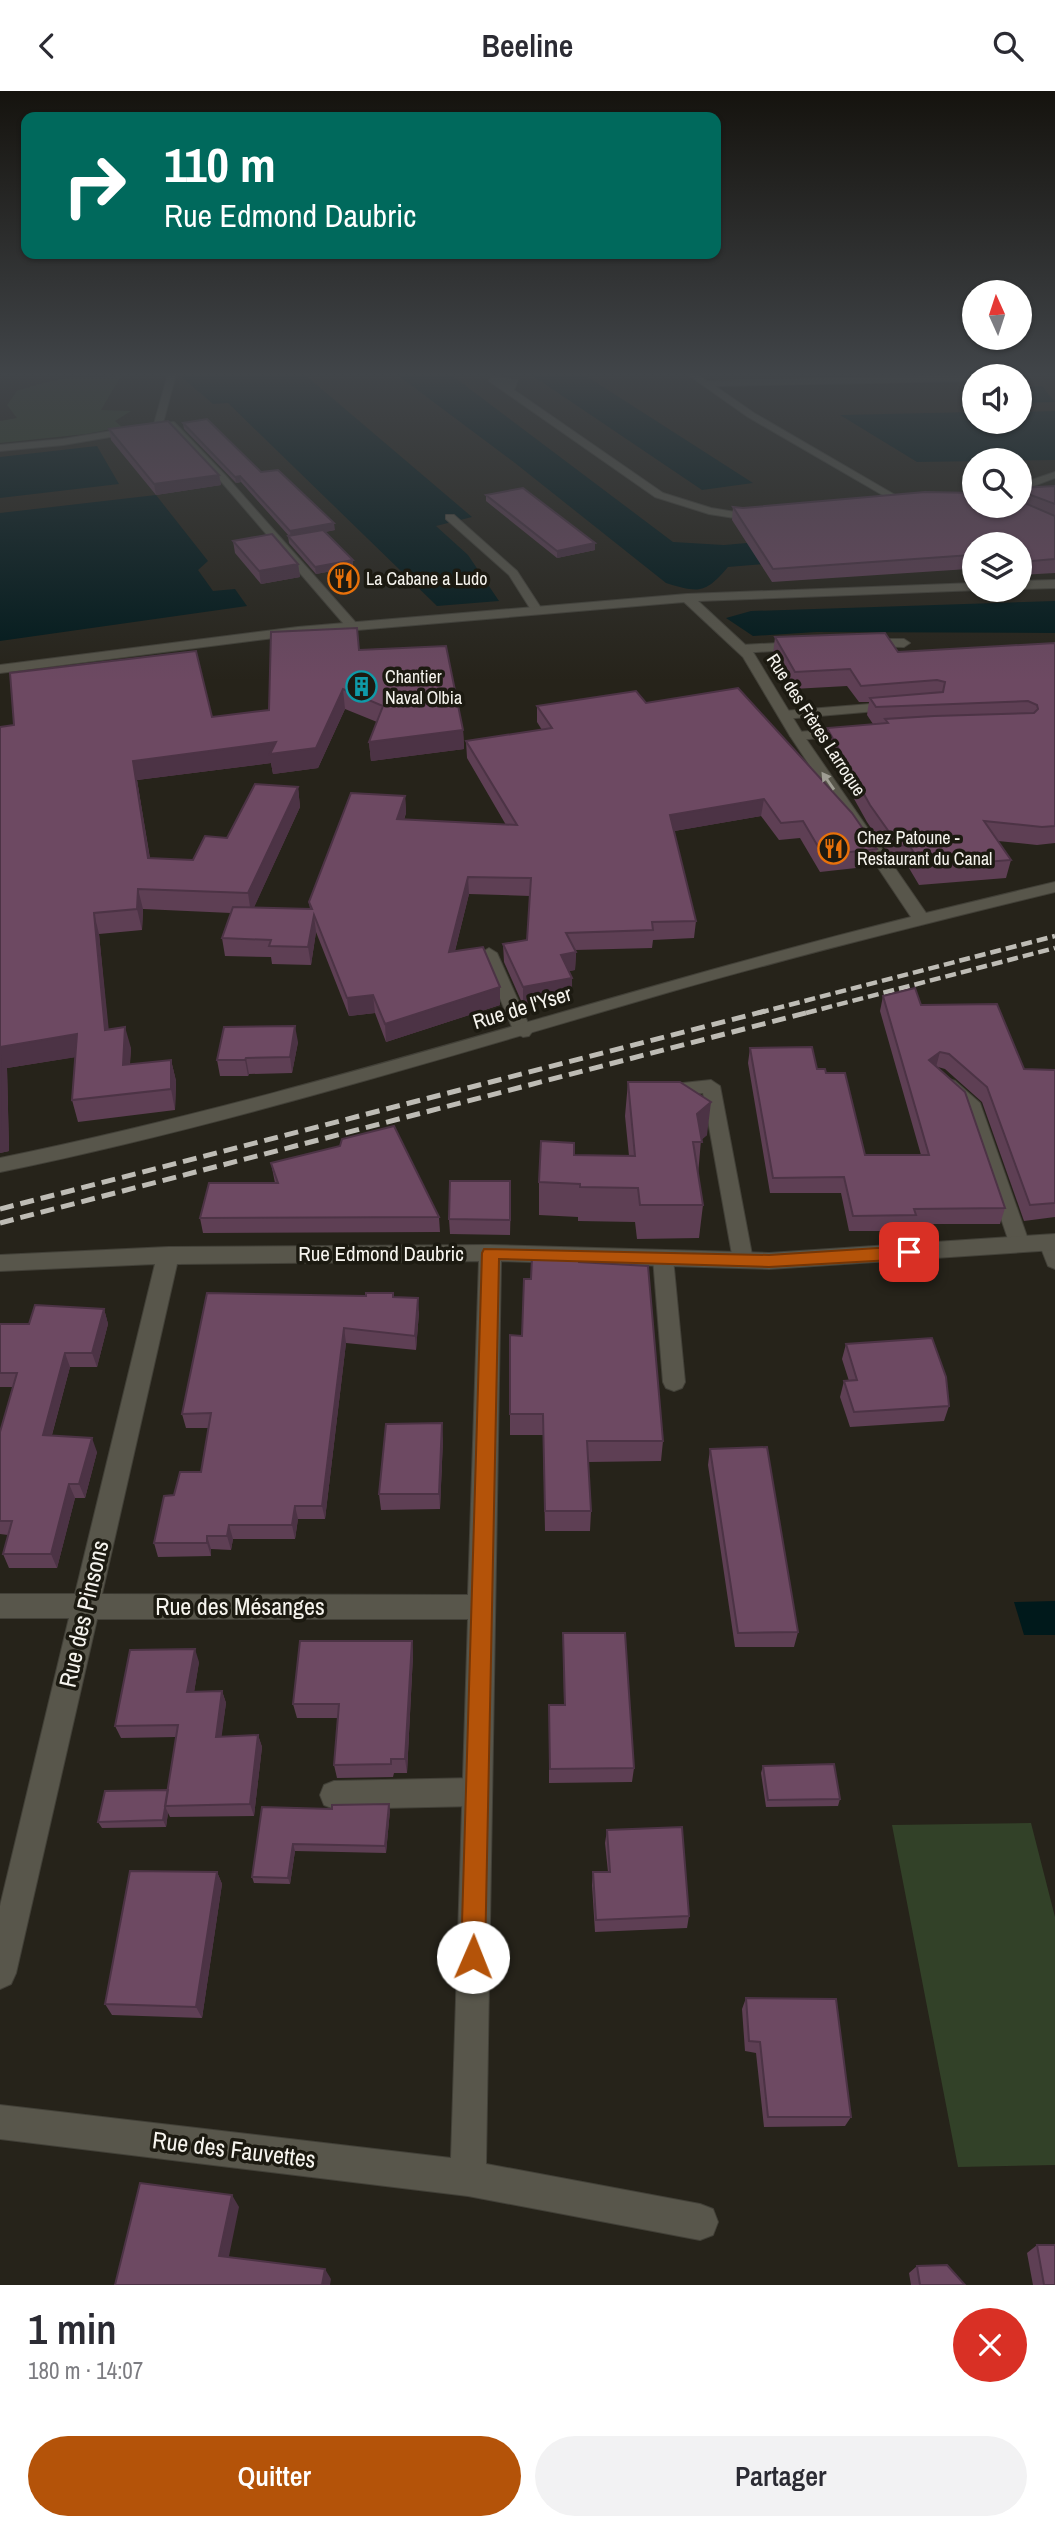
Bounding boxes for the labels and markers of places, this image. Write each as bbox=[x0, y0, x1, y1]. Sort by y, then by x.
restaurant icon: La Cabane a Ludo bbox=[326, 562, 360, 596]
place label: La Cabane a Ludo bbox=[366, 566, 487, 591]
place label: Chantier Naval Olbia bbox=[385, 664, 462, 710]
building icon: Chantier Naval Olbia bbox=[345, 670, 379, 704]
place label: Chez Patoune - Restaurant du Canal bbox=[857, 825, 992, 871]
restaurant icon: Chez Patoune - Restaurant du Canal bbox=[817, 831, 851, 865]
pin bbox=[879, 1222, 939, 1282]

